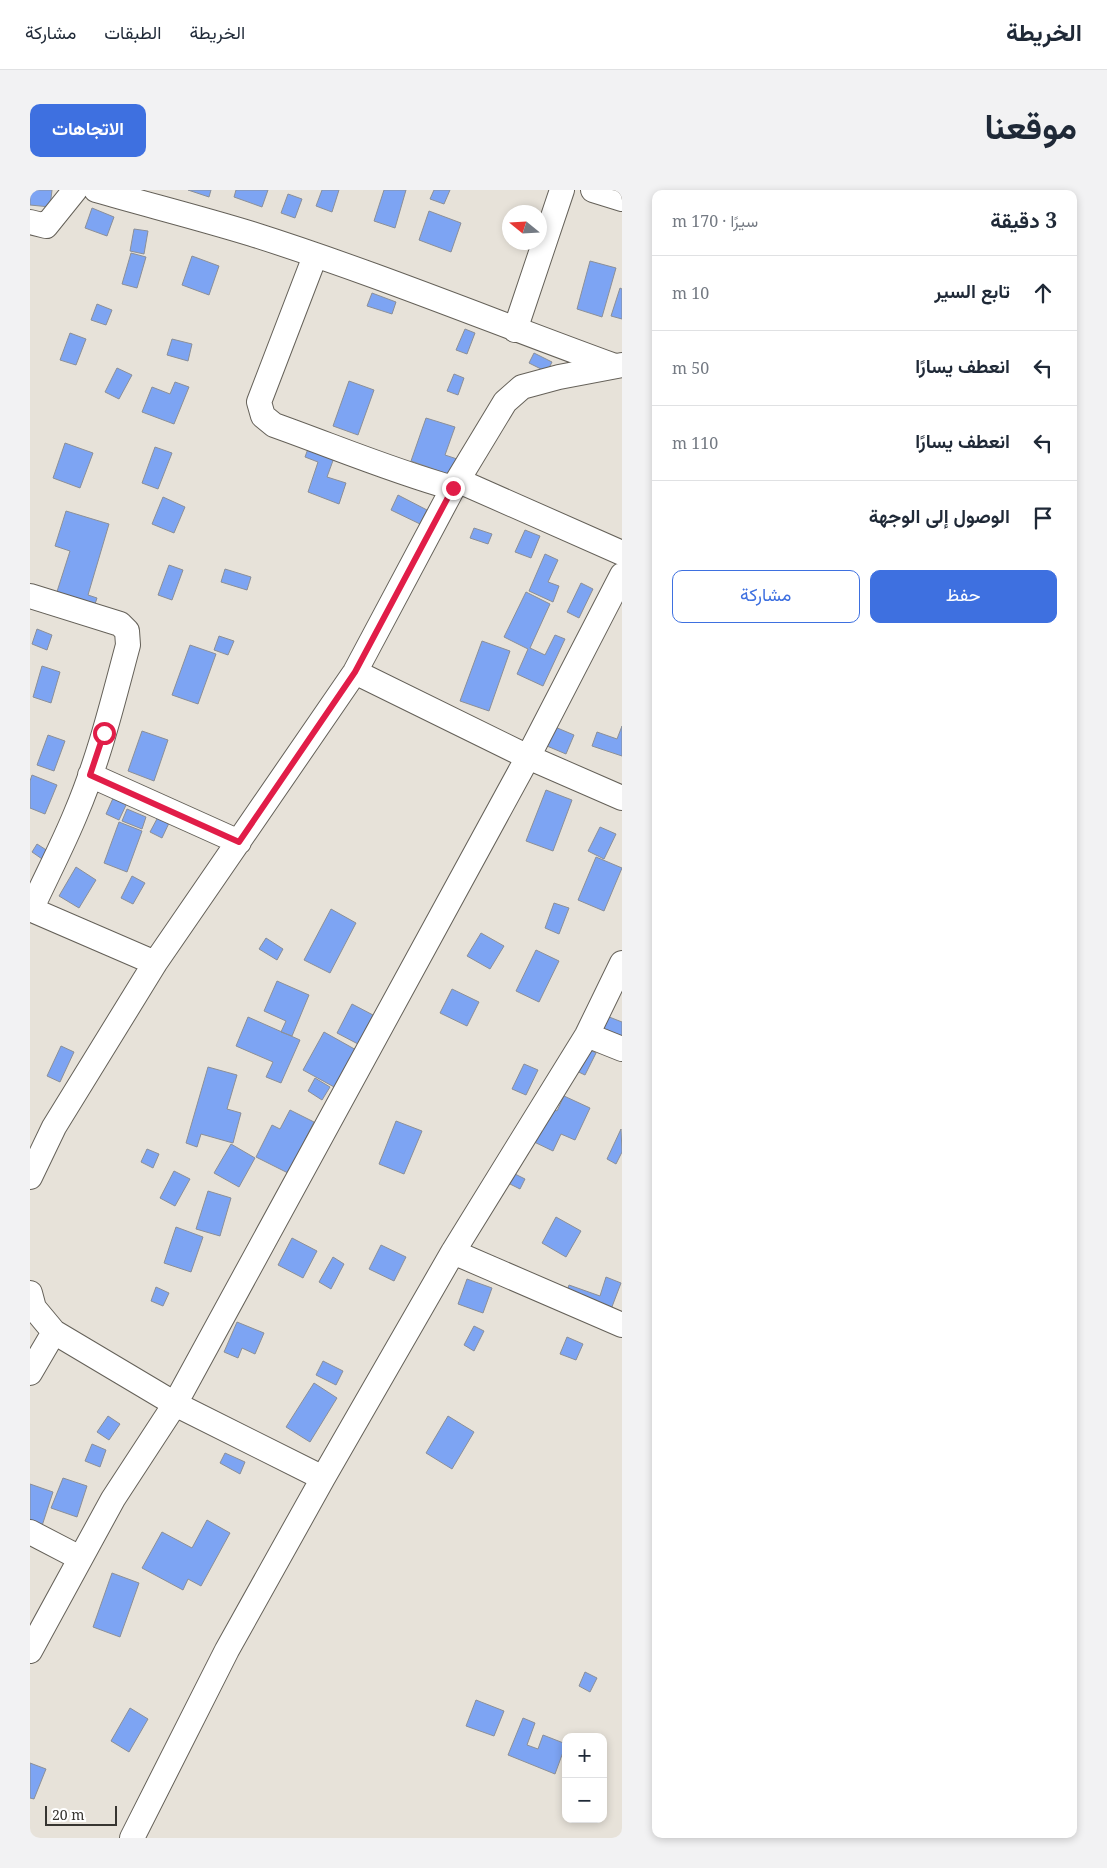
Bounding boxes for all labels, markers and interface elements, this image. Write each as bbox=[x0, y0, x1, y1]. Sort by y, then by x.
text: الخريطة bbox=[1006, 15, 1082, 48]
text: مشاركة bbox=[25, 20, 76, 44]
text: الطبقات bbox=[104, 20, 161, 44]
text: الخريطة bbox=[189, 20, 245, 44]
text: موقعنا bbox=[984, 102, 1077, 149]
button: الاتجاهات bbox=[30, 104, 146, 157]
north arrow bbox=[502, 205, 547, 250]
text: 3 دقيقة bbox=[990, 206, 1057, 234]
text: سيرًا · 170 m bbox=[672, 210, 758, 232]
text: تابع السير bbox=[934, 278, 1010, 304]
icon: ahead bbox=[1029, 279, 1057, 307]
text: 10 m bbox=[672, 282, 709, 304]
text: انعطف يسارًا bbox=[915, 353, 1010, 379]
icon: left bbox=[1029, 354, 1057, 382]
text: 50 m bbox=[672, 357, 709, 379]
text: انعطف يسارًا bbox=[915, 428, 1010, 454]
icon: left bbox=[1029, 429, 1057, 457]
text: 110 m bbox=[672, 432, 718, 454]
route end bbox=[442, 477, 465, 500]
text: الوصول إلى الوجهة bbox=[869, 503, 1010, 529]
icon: arrive bbox=[1029, 504, 1057, 532]
button: مشاركة bbox=[672, 570, 860, 623]
button: حفظ bbox=[870, 570, 1057, 623]
route start bbox=[93, 722, 116, 745]
map controls bbox=[562, 1733, 607, 1823]
button: + bbox=[562, 1733, 607, 1778]
button: − bbox=[562, 1778, 607, 1823]
scale bar bbox=[45, 1803, 118, 1826]
text: 20 m bbox=[52, 1805, 85, 1824]

